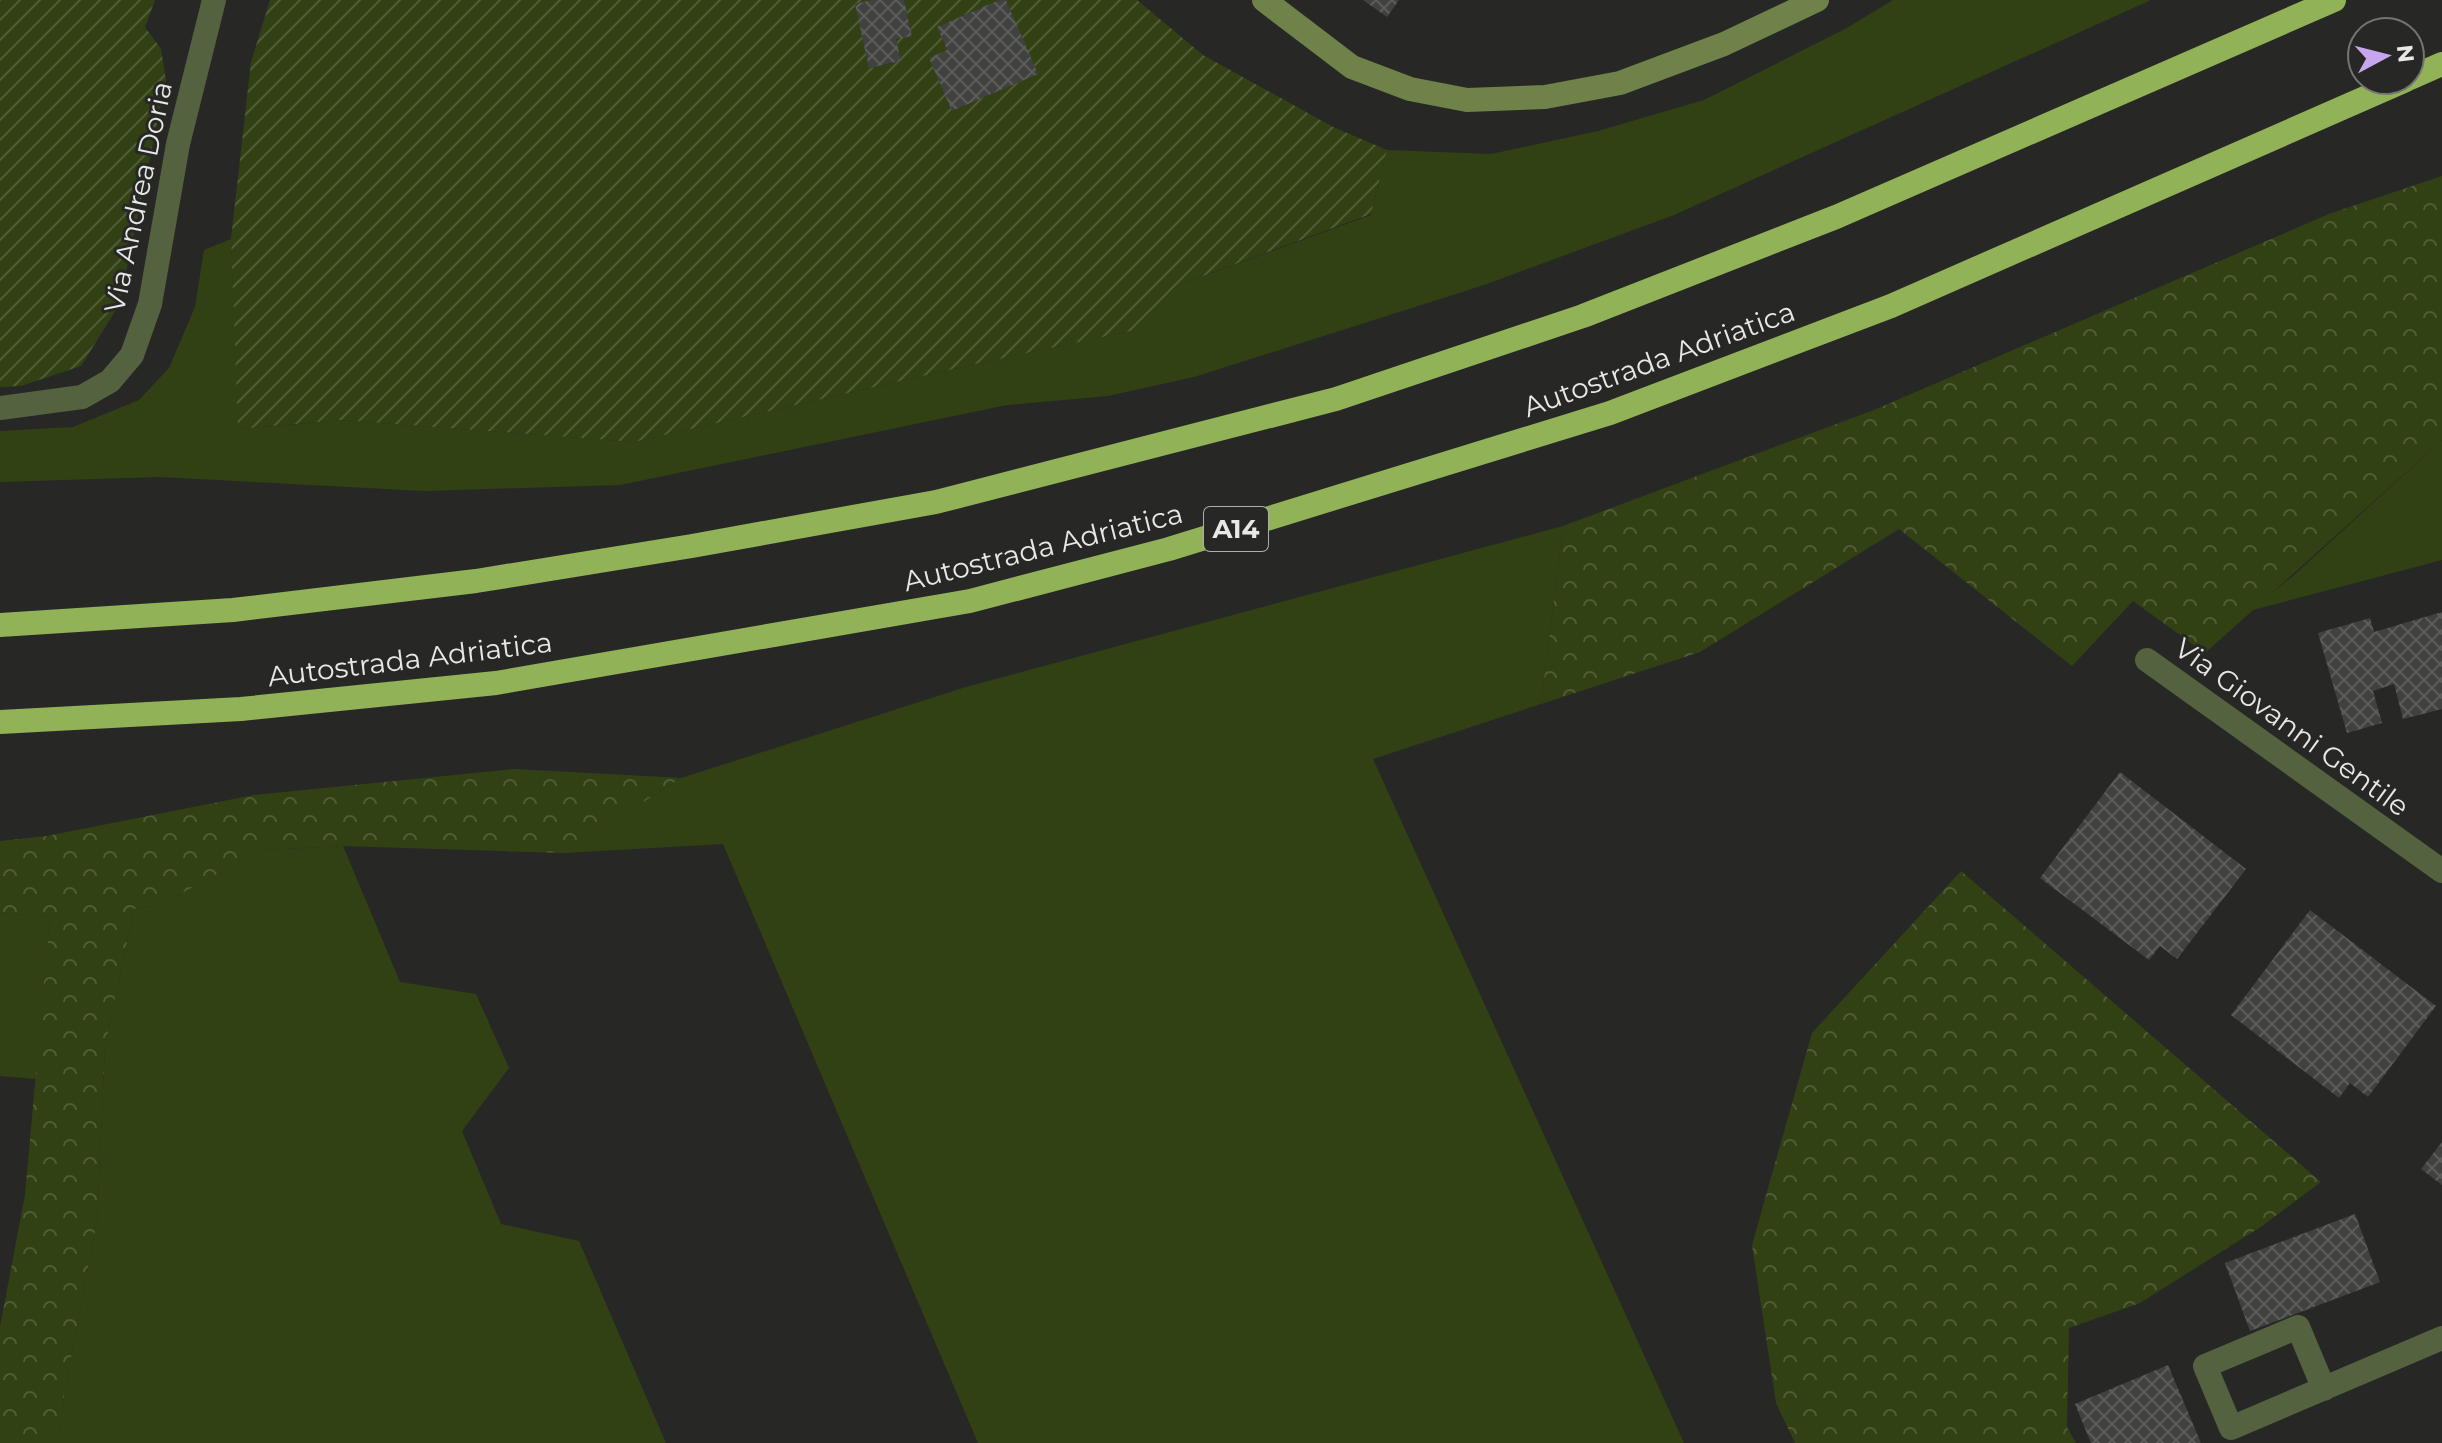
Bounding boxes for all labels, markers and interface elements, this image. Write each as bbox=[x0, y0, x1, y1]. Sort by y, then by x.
north arrow bbox=[2346, 16, 2426, 96]
text: N bbox=[2391, 43, 2420, 64]
street label: Via Andrea Doria bbox=[97, 78, 179, 316]
street label: Autostrada Adriatica bbox=[1518, 294, 1800, 424]
street label: Autostrada Adriatica bbox=[900, 496, 1186, 598]
road number: A14 bbox=[1204, 507, 1268, 551]
street label: Autostrada Adriatica bbox=[266, 625, 554, 693]
street label: Via Giovanni Gentile bbox=[2168, 631, 2416, 823]

